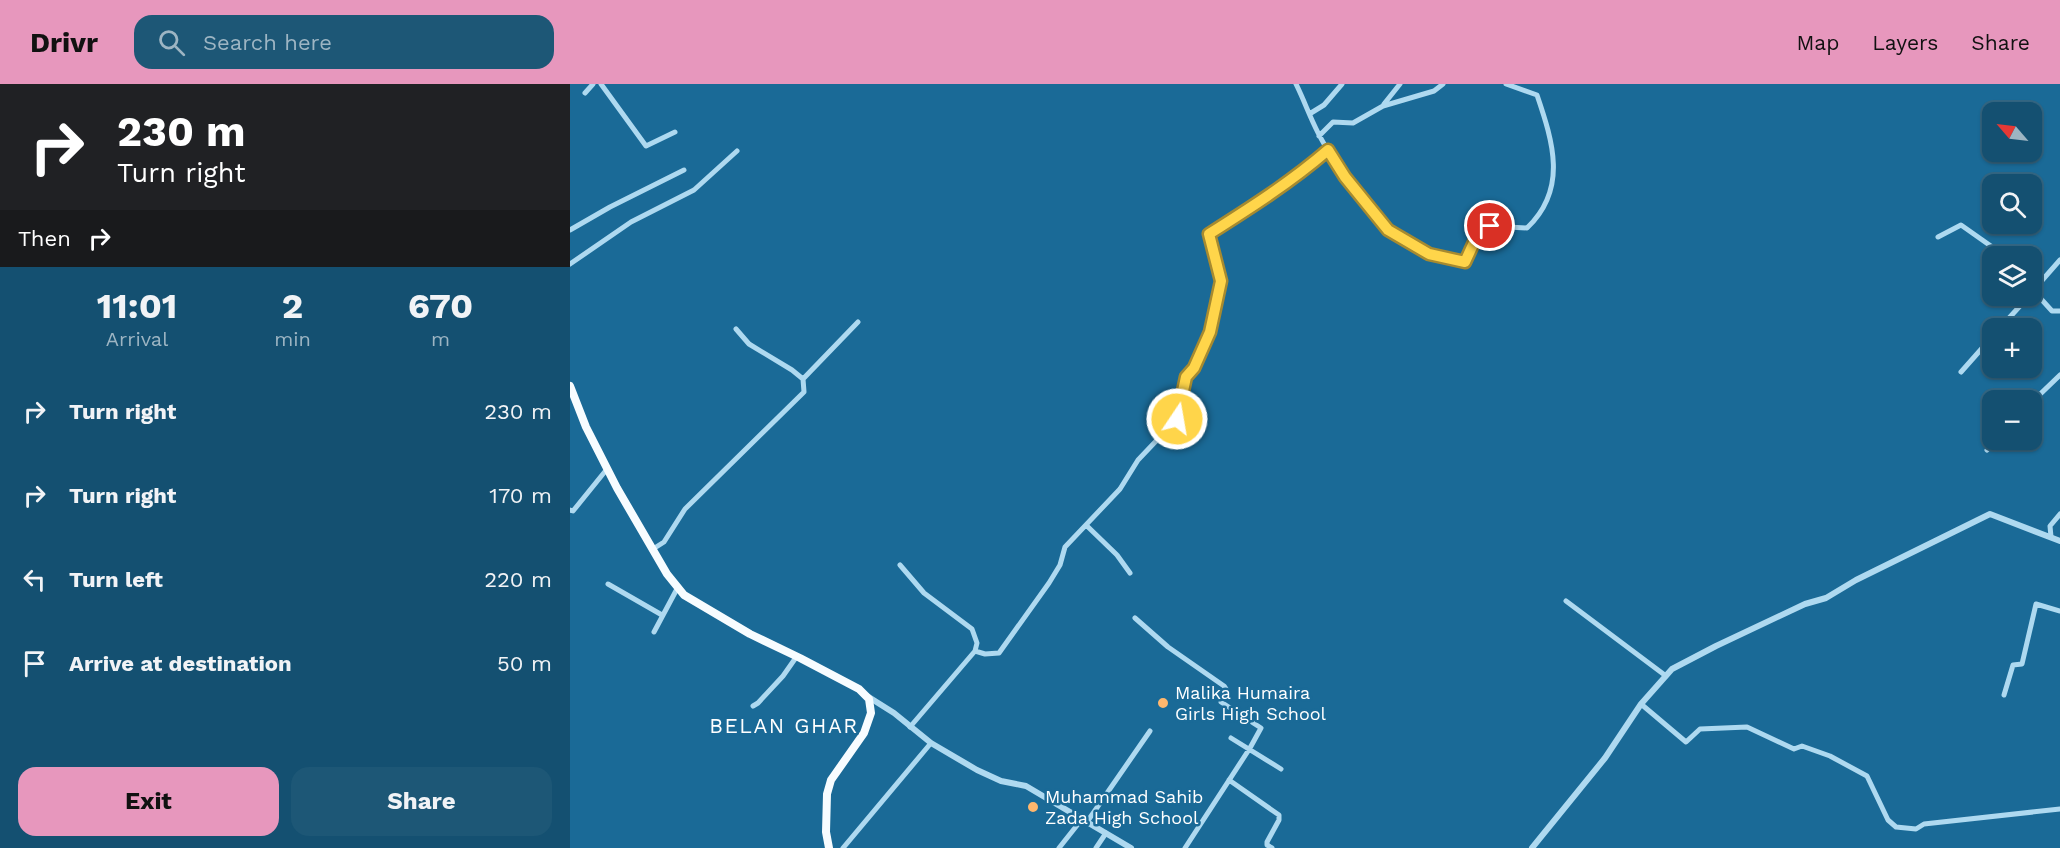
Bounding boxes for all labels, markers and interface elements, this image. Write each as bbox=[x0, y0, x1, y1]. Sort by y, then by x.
search box bbox=[134, 15, 554, 69]
text: Drivr bbox=[30, 26, 98, 59]
icon: search bbox=[155, 26, 188, 59]
text: Search here bbox=[203, 30, 332, 55]
text: Map bbox=[1796, 30, 1839, 55]
text: Layers bbox=[1872, 30, 1938, 55]
text: Share bbox=[1971, 30, 2030, 55]
north arrow bbox=[1982, 102, 2042, 162]
map controls bbox=[1982, 102, 2042, 450]
text: 230 m bbox=[117, 107, 246, 156]
icon: right bbox=[18, 108, 96, 186]
text: Turn right bbox=[117, 157, 246, 189]
button: search bbox=[1982, 174, 2042, 234]
pin bbox=[1464, 200, 1515, 251]
icon: arrive bbox=[1473, 209, 1506, 242]
icon: right bbox=[83, 222, 116, 255]
text: Then bbox=[18, 226, 71, 251]
button: layers bbox=[1982, 246, 2042, 306]
text: 11:01 bbox=[97, 285, 177, 327]
text: 2 bbox=[282, 285, 303, 327]
text: 670 bbox=[408, 285, 473, 327]
button: + bbox=[1982, 318, 2042, 378]
text: Arrival bbox=[106, 327, 168, 351]
text: min bbox=[274, 327, 311, 351]
text: m bbox=[431, 327, 450, 351]
position arrow bbox=[1145, 387, 1209, 451]
button: − bbox=[1982, 390, 2042, 450]
icon: right bbox=[18, 395, 51, 428]
text: Turn right bbox=[69, 399, 176, 424]
text: 230 m bbox=[484, 399, 552, 424]
icon: right bbox=[18, 479, 51, 512]
text: Turn right bbox=[69, 483, 176, 508]
text: 170 m bbox=[489, 483, 552, 508]
icon: left bbox=[18, 563, 51, 596]
text: Turn left bbox=[69, 567, 163, 592]
text: 220 m bbox=[484, 567, 552, 592]
icon: arrive bbox=[18, 647, 51, 680]
text: Arrive at destination bbox=[69, 651, 292, 676]
text: 50 m bbox=[497, 651, 552, 676]
place label: Malika Humaira Girls High School bbox=[1175, 682, 1327, 724]
marker: Malika Humaira Girls High School bbox=[1156, 696, 1170, 710]
district label: BELAN GHAR bbox=[709, 713, 859, 738]
button: Exit bbox=[18, 767, 279, 836]
button: Share bbox=[291, 767, 552, 836]
place label: Muhammad Sahib Zada High School bbox=[1045, 786, 1203, 828]
marker: Muhammad Sahib Zada High School bbox=[1026, 800, 1040, 814]

